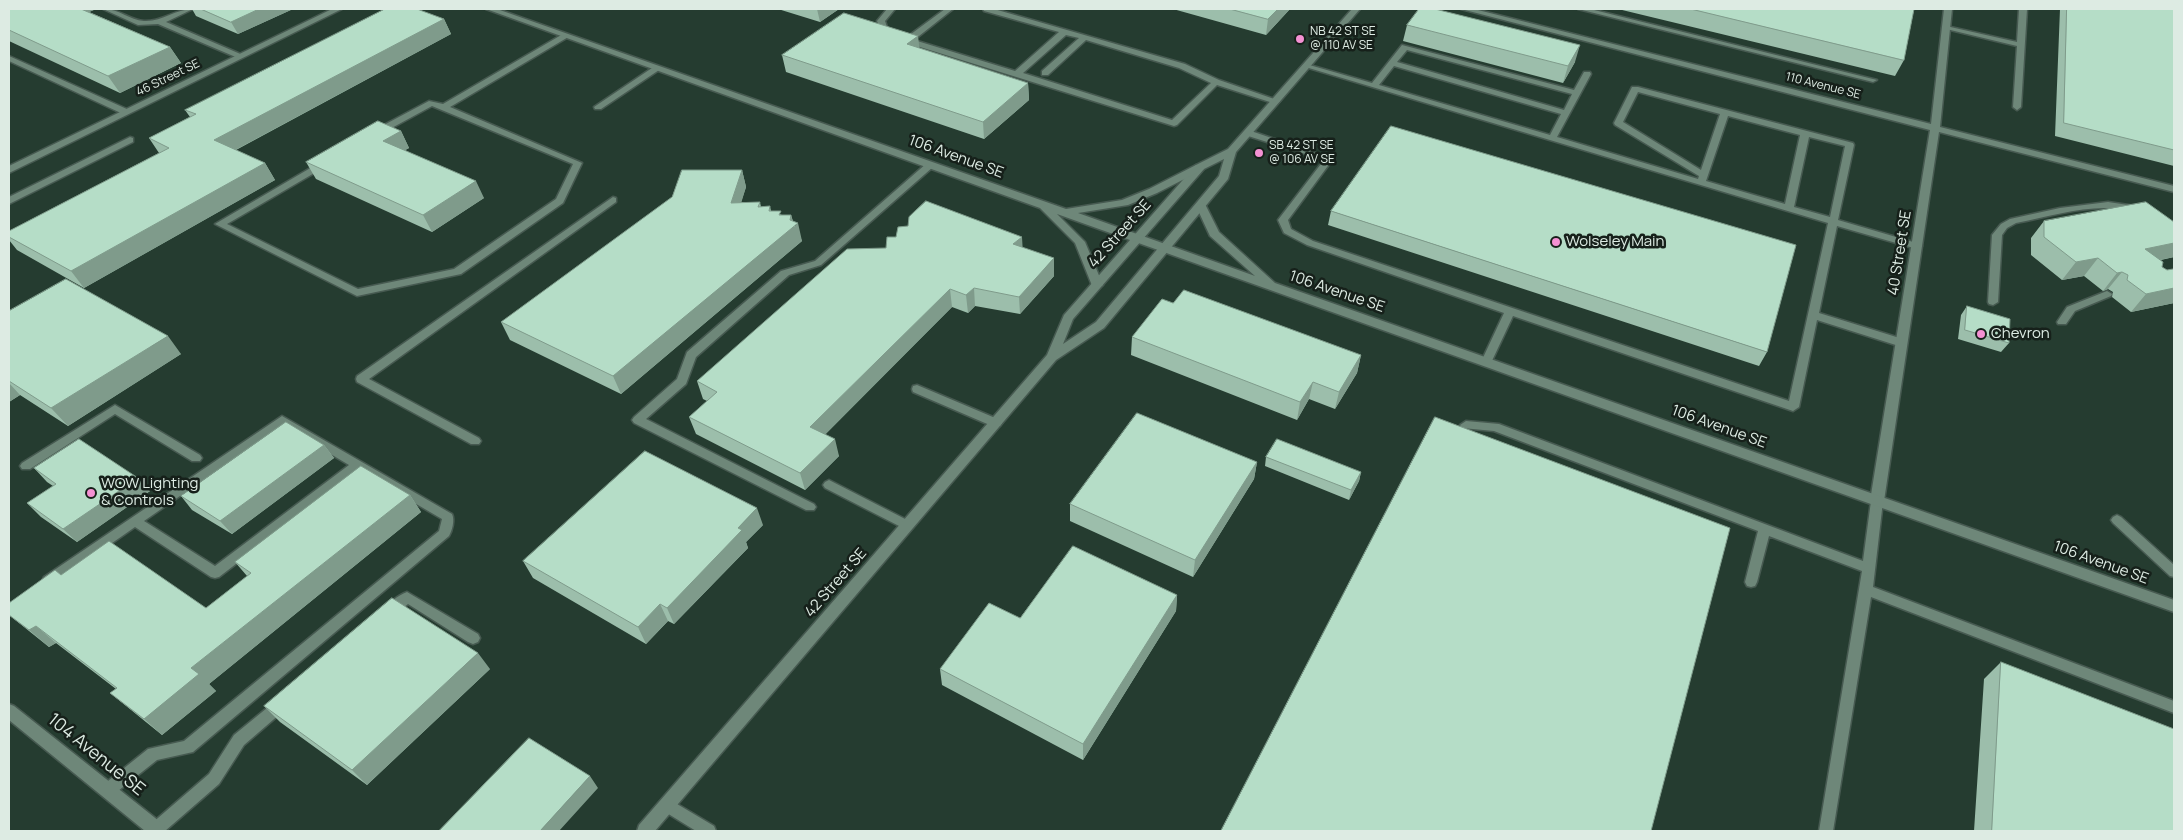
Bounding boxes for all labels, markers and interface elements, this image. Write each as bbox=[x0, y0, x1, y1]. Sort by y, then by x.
place label: NB 42 ST SE @ 110 AV SE bbox=[1310, 25, 1375, 53]
marker: NB 42 ST SE @ 110 AV SE bbox=[1294, 33, 1306, 45]
street label: 46 Street SE bbox=[134, 56, 202, 100]
street label: 110 Avenue SE bbox=[1784, 70, 1862, 102]
street label: 106 Avenue SE bbox=[906, 132, 1006, 182]
place label: SB 42 ST SE @ 106 AV SE bbox=[1269, 139, 1335, 167]
marker: SB 42 ST SE @ 106 AV SE bbox=[1253, 147, 1265, 159]
street label: 42 Street SE bbox=[1085, 196, 1155, 272]
street label: 40 Street SE bbox=[1884, 209, 1916, 297]
place label: Wolseley Main bbox=[1566, 233, 1665, 251]
marker: Wolseley Main bbox=[1550, 236, 1562, 248]
street label: 106 Avenue SE bbox=[1287, 267, 1387, 317]
place label: Chevron bbox=[1991, 325, 2050, 343]
marker: Chevron bbox=[1975, 328, 1987, 340]
street label: 106 Avenue SE bbox=[1669, 402, 1769, 452]
place label: WOW Lighting & Controls bbox=[101, 475, 198, 510]
marker: WOW Lighting & Controls bbox=[85, 487, 97, 499]
street label: 106 Avenue SE bbox=[2051, 538, 2151, 588]
street label: 42 Street SE bbox=[801, 545, 871, 621]
street label: 104 Avenue SE bbox=[43, 709, 149, 801]

